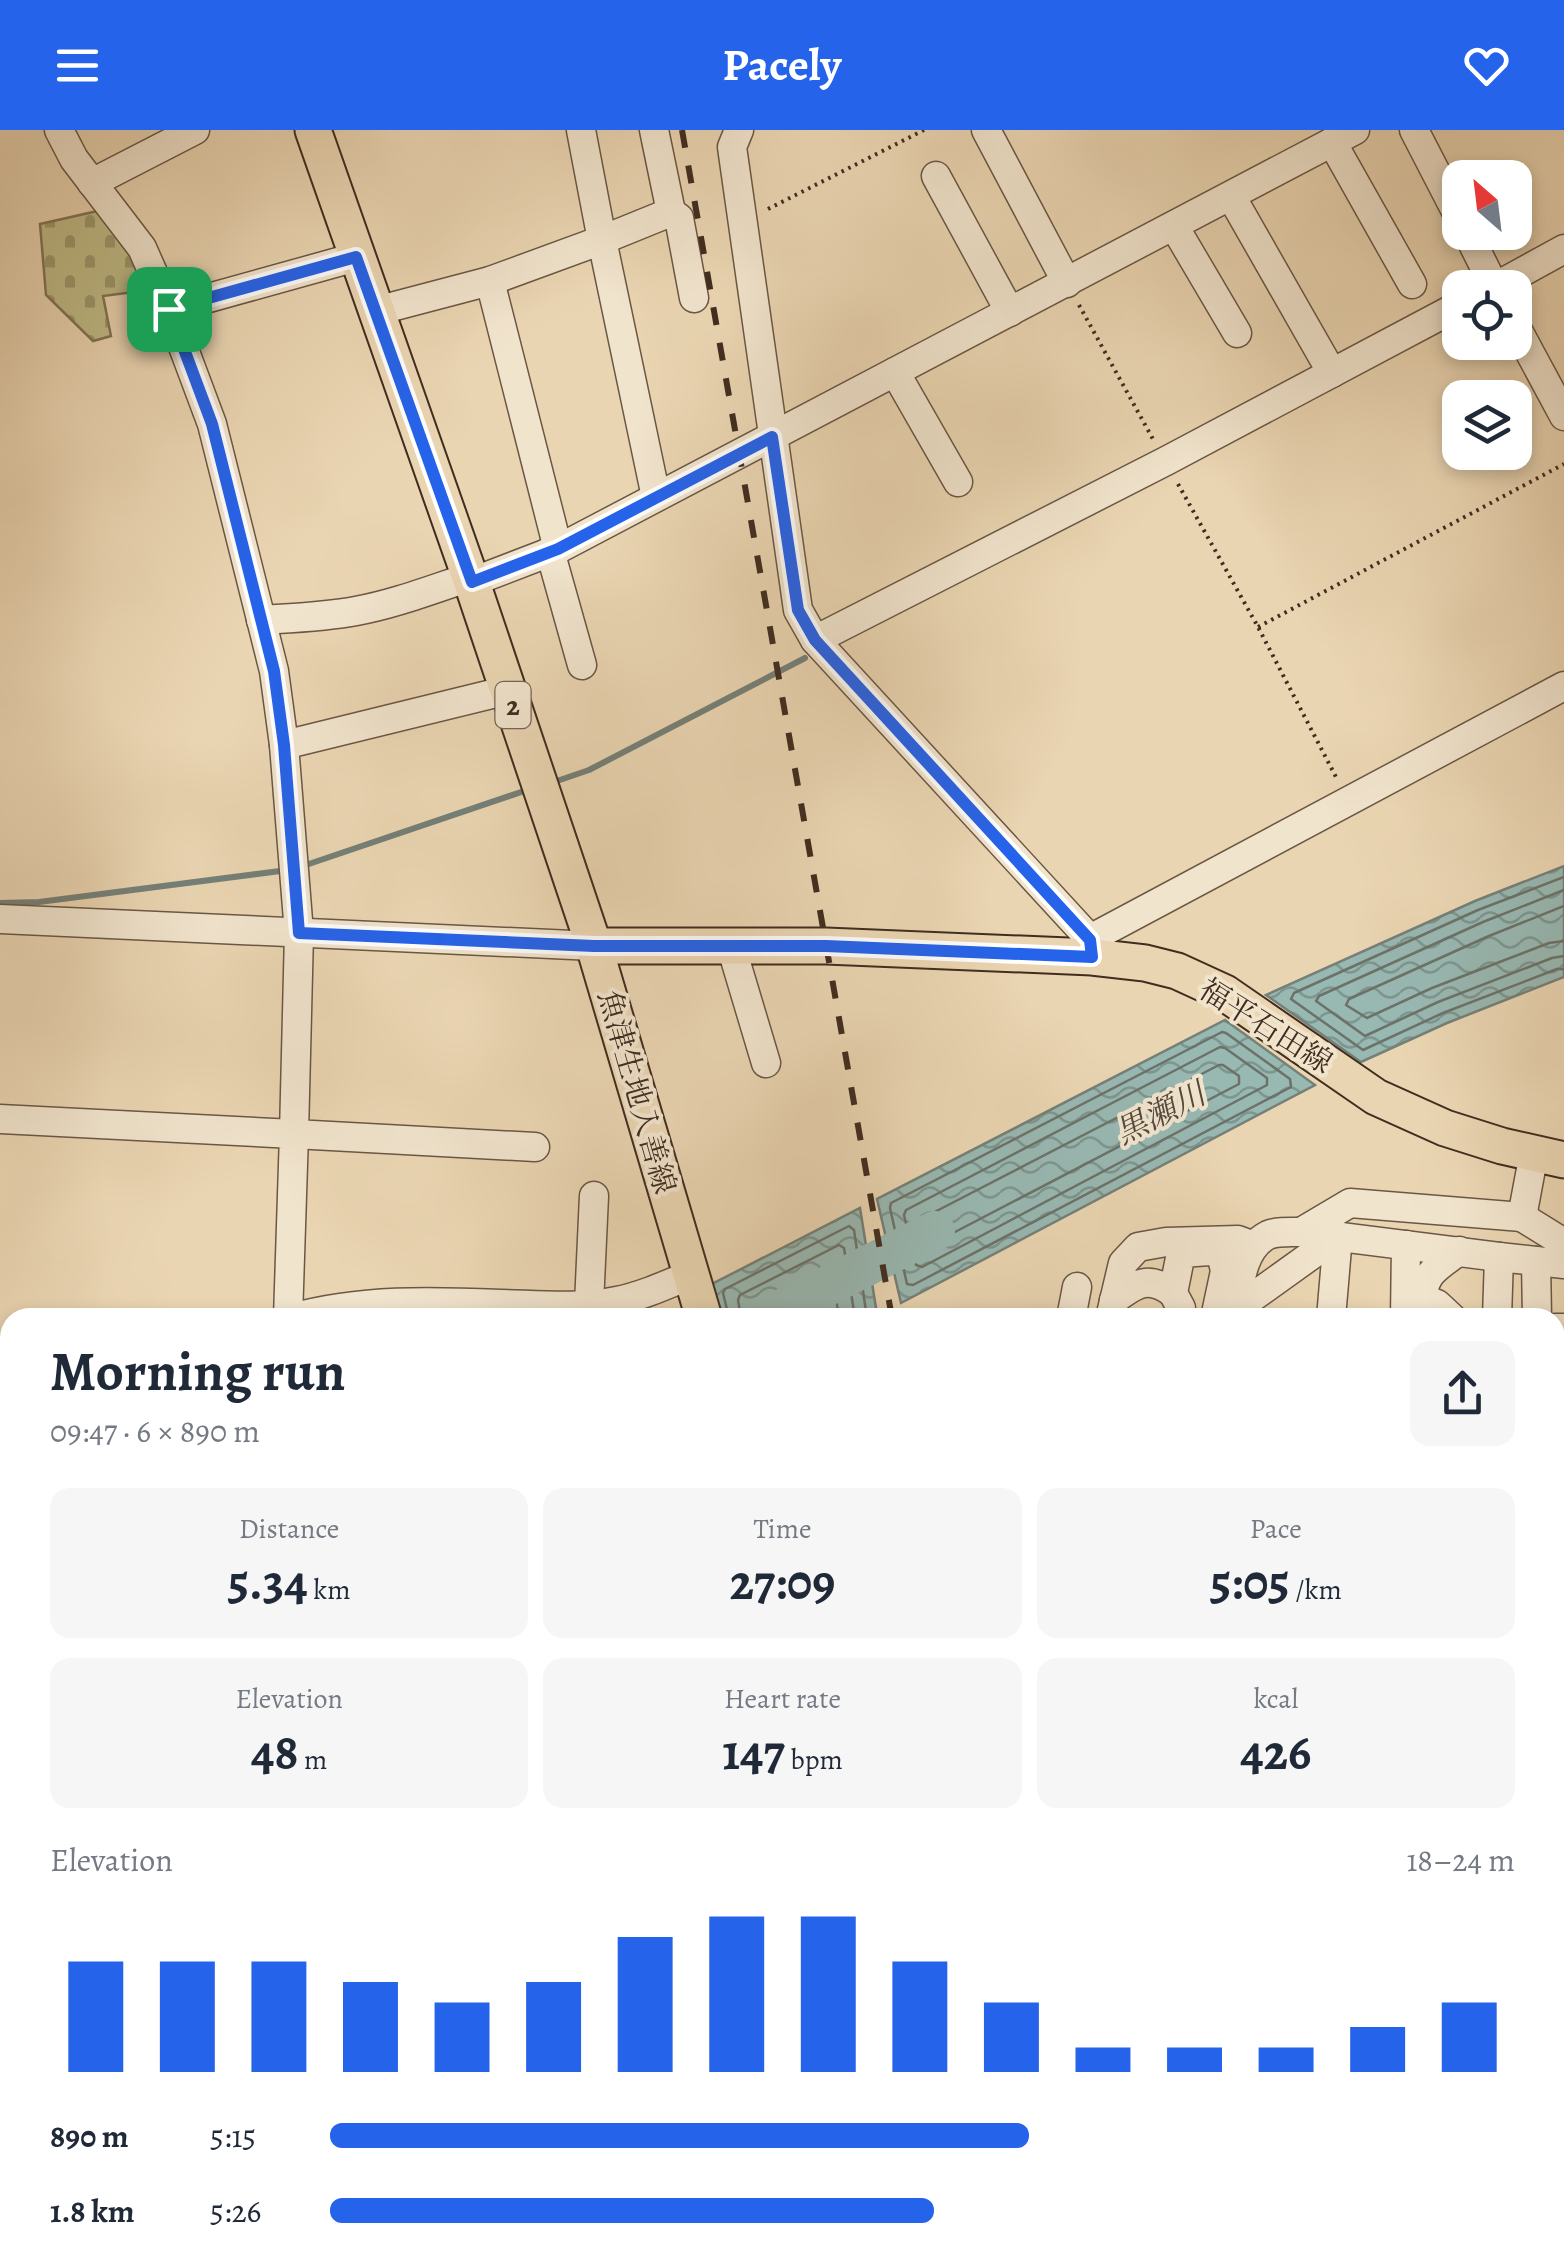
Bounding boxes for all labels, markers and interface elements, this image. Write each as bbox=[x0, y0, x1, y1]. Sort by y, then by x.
text: Pacely bbox=[723, 34, 841, 96]
icon: menu bbox=[50, 38, 105, 93]
icon: heart bbox=[1459, 38, 1514, 93]
north arrow bbox=[1442, 160, 1532, 250]
map controls bbox=[1442, 160, 1532, 470]
pin bbox=[127, 267, 212, 352]
button: locate bbox=[1442, 270, 1532, 360]
icon: arrive bbox=[142, 282, 197, 337]
button: layers bbox=[1442, 380, 1532, 470]
road number: 2 bbox=[496, 682, 530, 728]
street label: 福平石田線 bbox=[1192, 969, 1340, 1083]
street label: 魚津生地入善線 bbox=[589, 986, 685, 1198]
water label: 黒瀬川 bbox=[1107, 1070, 1215, 1154]
text: Morning run bbox=[50, 1334, 345, 1409]
button: share bbox=[1410, 1341, 1515, 1446]
text: 09:47 · 6 × 890 m bbox=[50, 1409, 260, 1453]
text: Distance bbox=[239, 1510, 339, 1548]
text: Time bbox=[753, 1510, 812, 1548]
text: Pace bbox=[1250, 1510, 1302, 1548]
text: 5.34 bbox=[228, 1548, 308, 1616]
text: 27:09 bbox=[730, 1548, 835, 1616]
text: 5:05 bbox=[1210, 1548, 1290, 1616]
text: km bbox=[308, 1571, 351, 1609]
text: /km bbox=[1290, 1571, 1342, 1609]
text: Elevation bbox=[235, 1680, 343, 1718]
text: Heart rate bbox=[724, 1680, 841, 1718]
text: kcal bbox=[1253, 1680, 1298, 1718]
text: 48 bbox=[251, 1718, 298, 1786]
text: 147 bbox=[722, 1718, 785, 1786]
text: 426 bbox=[1240, 1718, 1311, 1786]
text: m bbox=[298, 1741, 327, 1779]
text: bpm bbox=[785, 1741, 843, 1779]
text: Elevation bbox=[50, 1838, 173, 1882]
text: 18–24 m bbox=[1406, 1838, 1515, 1882]
text: 890 m bbox=[50, 2114, 129, 2158]
text: 5:15 bbox=[210, 2114, 256, 2158]
text: 1.8 km bbox=[50, 2189, 135, 2233]
text: 5:26 bbox=[210, 2189, 261, 2233]

